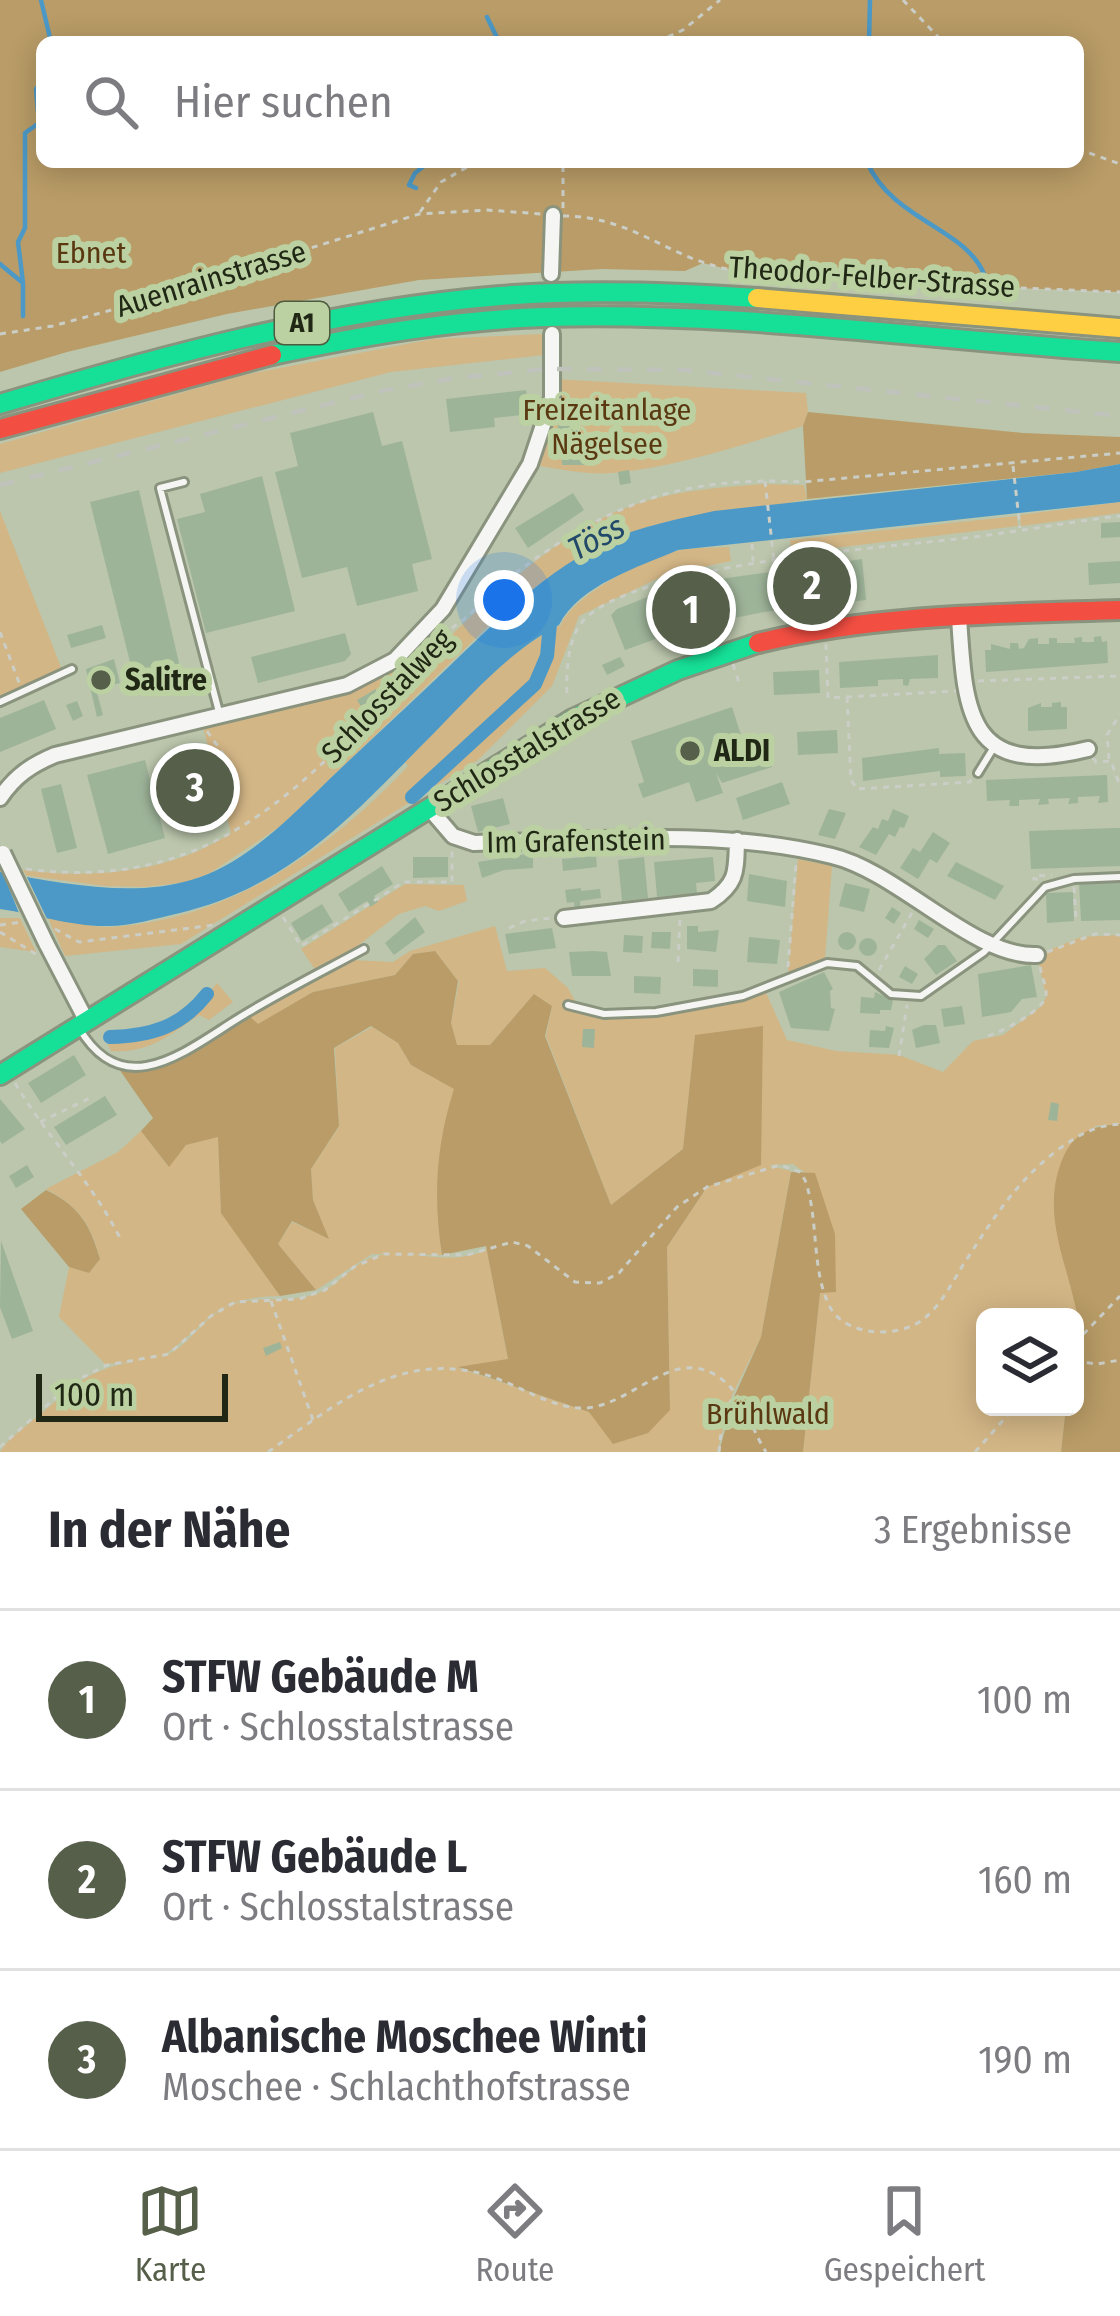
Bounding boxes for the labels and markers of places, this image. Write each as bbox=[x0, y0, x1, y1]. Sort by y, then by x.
pin: 2 bbox=[773, 541, 851, 631]
pin: 1 bbox=[652, 565, 730, 655]
place label: Salitre bbox=[125, 662, 207, 698]
marker: Salitre bbox=[88, 667, 114, 693]
place label: ALDI bbox=[713, 733, 770, 769]
marker: ALDI bbox=[677, 738, 703, 764]
pin: 3 bbox=[156, 743, 234, 833]

